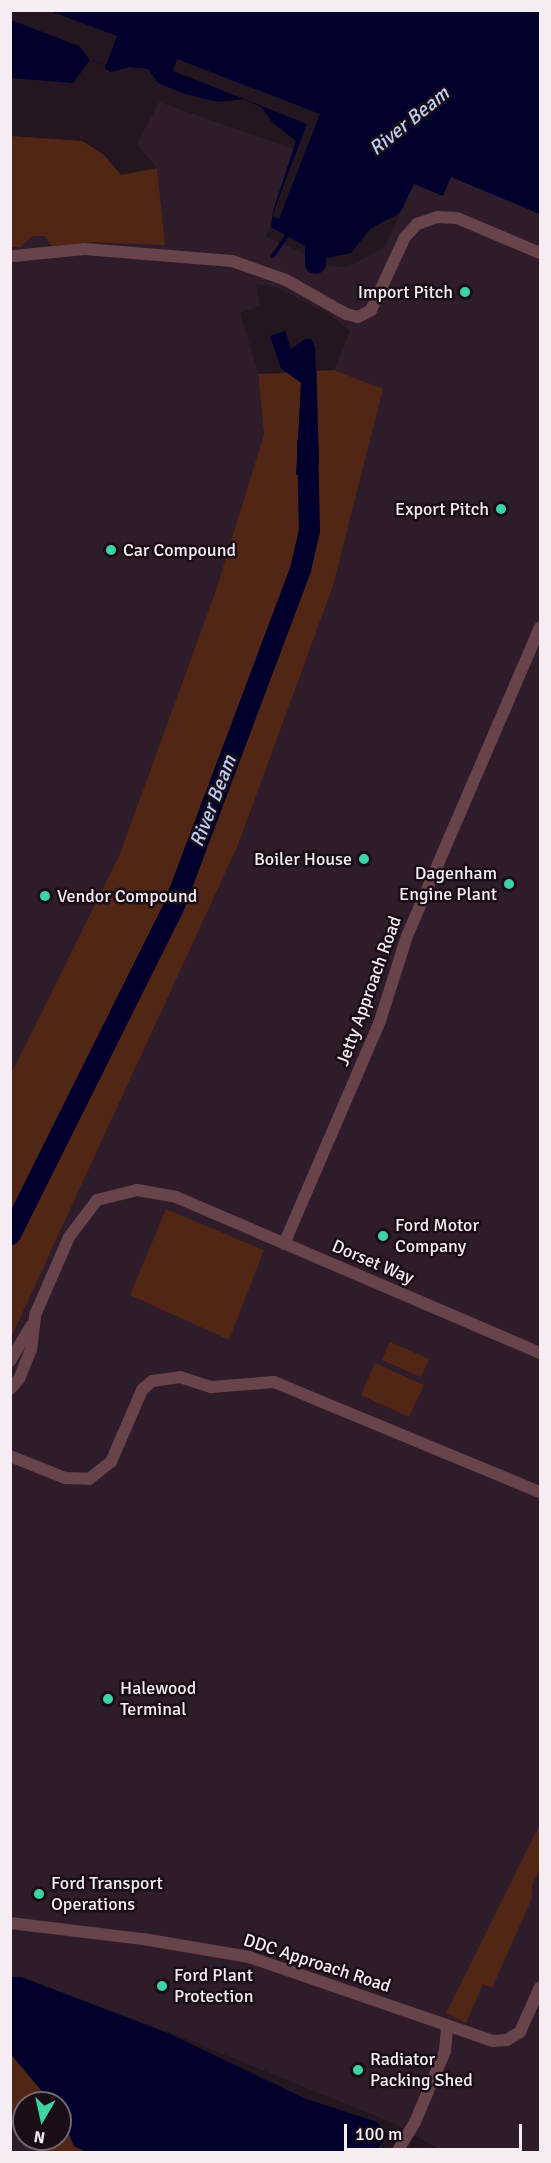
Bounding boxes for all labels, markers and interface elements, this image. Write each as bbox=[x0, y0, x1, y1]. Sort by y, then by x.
water label: River Beam bbox=[364, 81, 454, 161]
place label: Import Pitch bbox=[358, 281, 453, 303]
marker: Import Pitch bbox=[458, 285, 472, 299]
place label: Export Pitch bbox=[395, 498, 489, 520]
marker: Export Pitch bbox=[494, 502, 508, 516]
place label: Car Compound bbox=[123, 539, 236, 561]
marker: Car Compound bbox=[104, 543, 118, 557]
water label: River Beam bbox=[185, 752, 241, 850]
place label: Boiler House bbox=[254, 848, 352, 870]
marker: Boiler House bbox=[357, 852, 371, 866]
place label: Dagenham Engine Plant bbox=[399, 863, 497, 906]
marker: Dagenham Engine Plant bbox=[502, 877, 516, 891]
place label: Vendor Compound bbox=[57, 885, 197, 907]
marker: Vendor Compound bbox=[38, 889, 52, 903]
street label: Jetty Approach Road bbox=[332, 913, 406, 1069]
place label: Ford Motor Company bbox=[395, 1215, 479, 1258]
marker: Ford Motor Company bbox=[376, 1229, 390, 1243]
street label: Dorset Way bbox=[329, 1235, 417, 1289]
place label: Halewood Terminal bbox=[120, 1678, 196, 1720]
marker: Halewood Terminal bbox=[101, 1692, 115, 1706]
place label: Ford Transport Operations bbox=[51, 1873, 163, 1916]
marker: Ford Transport Operations bbox=[32, 1887, 46, 1901]
street label: DDC Approach Road bbox=[241, 1929, 393, 1997]
place label: Ford Plant Protection bbox=[174, 1965, 254, 2008]
marker: Ford Plant Protection bbox=[155, 1979, 169, 1993]
place label: Radiator Packing Shed bbox=[370, 2049, 473, 2092]
marker: Radiator Packing Shed bbox=[351, 2063, 365, 2077]
north arrow bbox=[12, 2091, 72, 2151]
scale bar bbox=[347, 2112, 526, 2150]
text: 100 m bbox=[355, 2123, 402, 2145]
text: N bbox=[32, 2126, 47, 2148]

